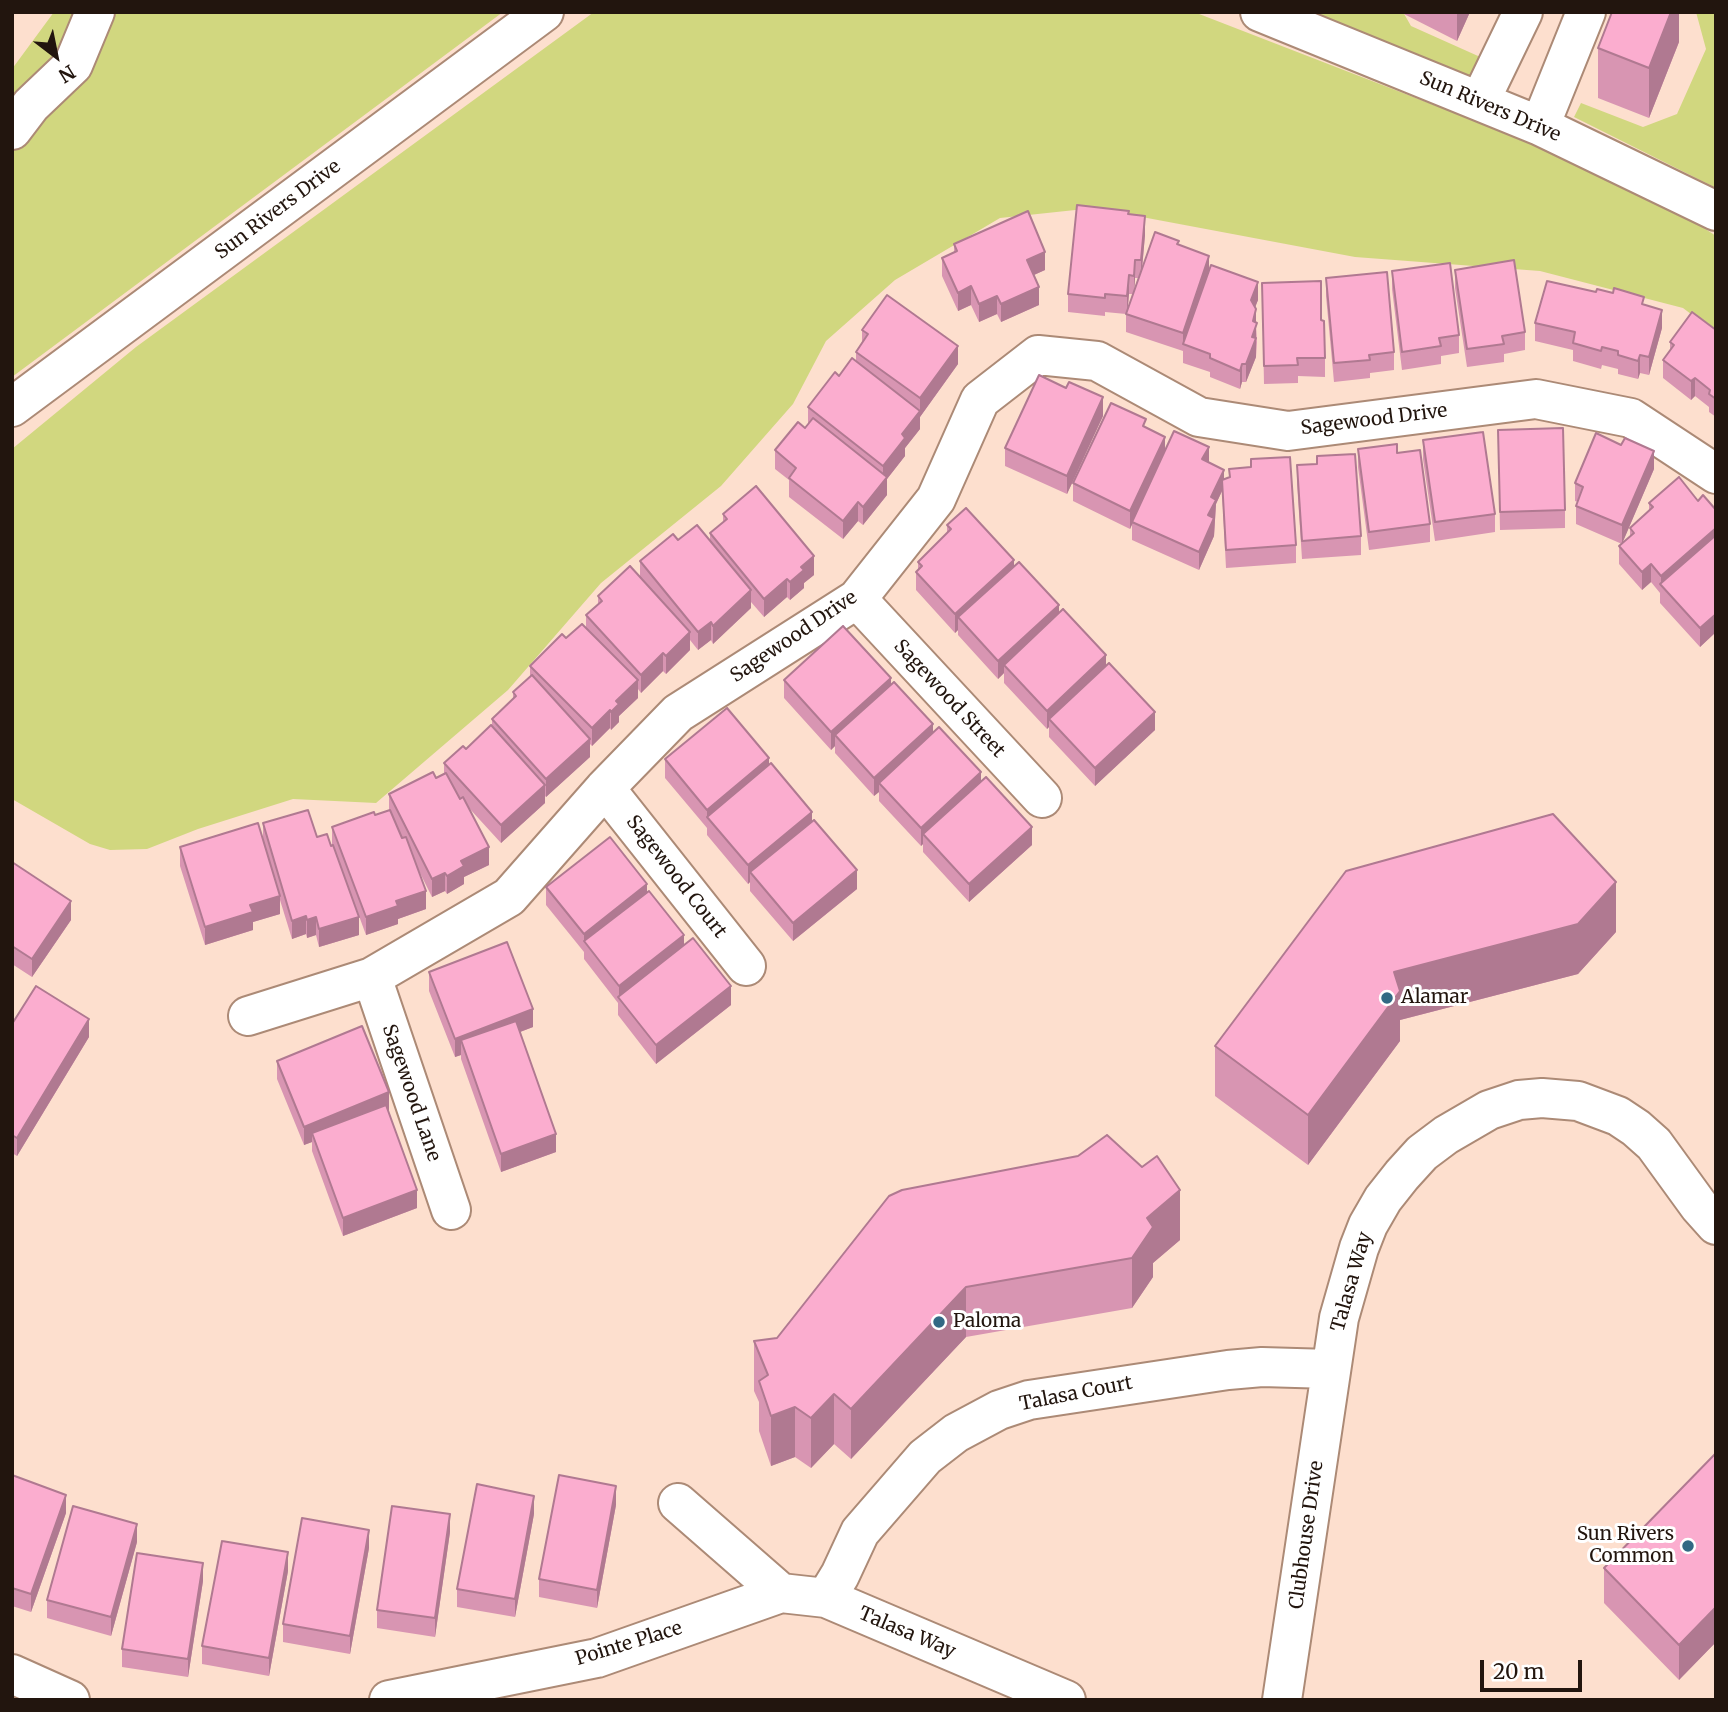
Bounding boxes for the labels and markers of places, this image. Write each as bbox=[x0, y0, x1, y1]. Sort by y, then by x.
place label: Alamar bbox=[1401, 987, 1468, 1009]
marker: Alamar bbox=[1379, 990, 1395, 1006]
place label: Paloma bbox=[953, 1311, 1021, 1333]
marker: Paloma bbox=[931, 1314, 947, 1330]
place label: Sun Rivers Common bbox=[1577, 1524, 1674, 1568]
marker: Sun Rivers Common bbox=[1680, 1538, 1696, 1554]

